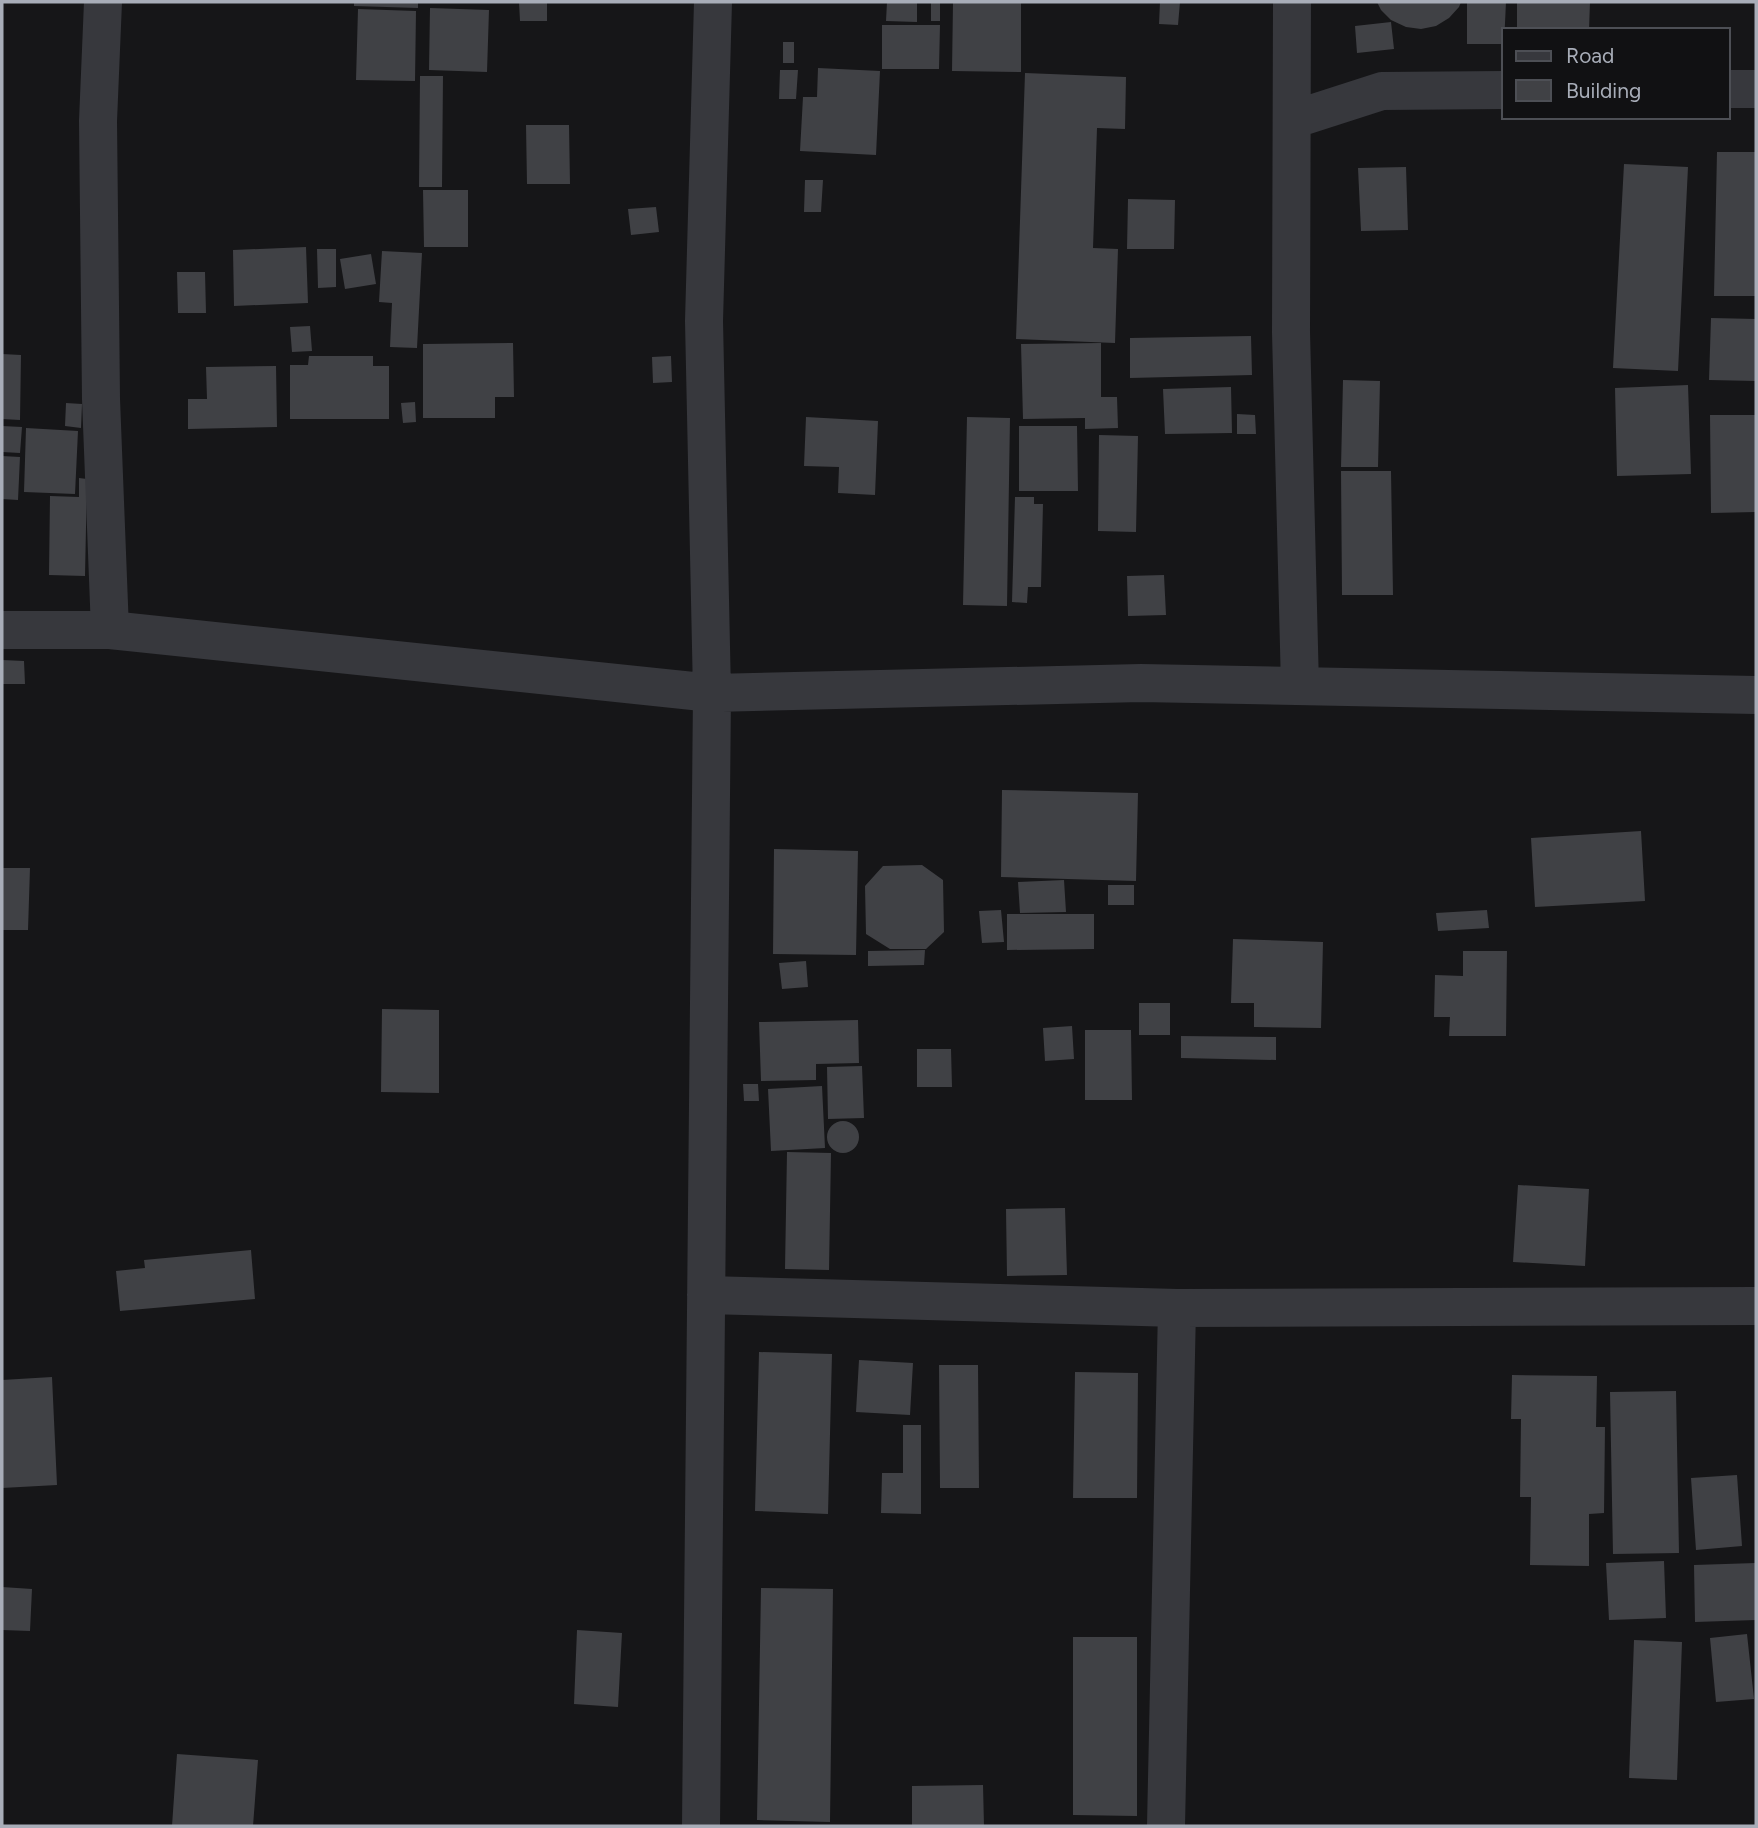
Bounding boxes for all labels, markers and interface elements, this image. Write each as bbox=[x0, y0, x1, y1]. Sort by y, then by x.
legend bbox=[1502, 28, 1730, 119]
text: Road bbox=[1566, 43, 1614, 68]
text: Building bbox=[1566, 78, 1641, 103]

